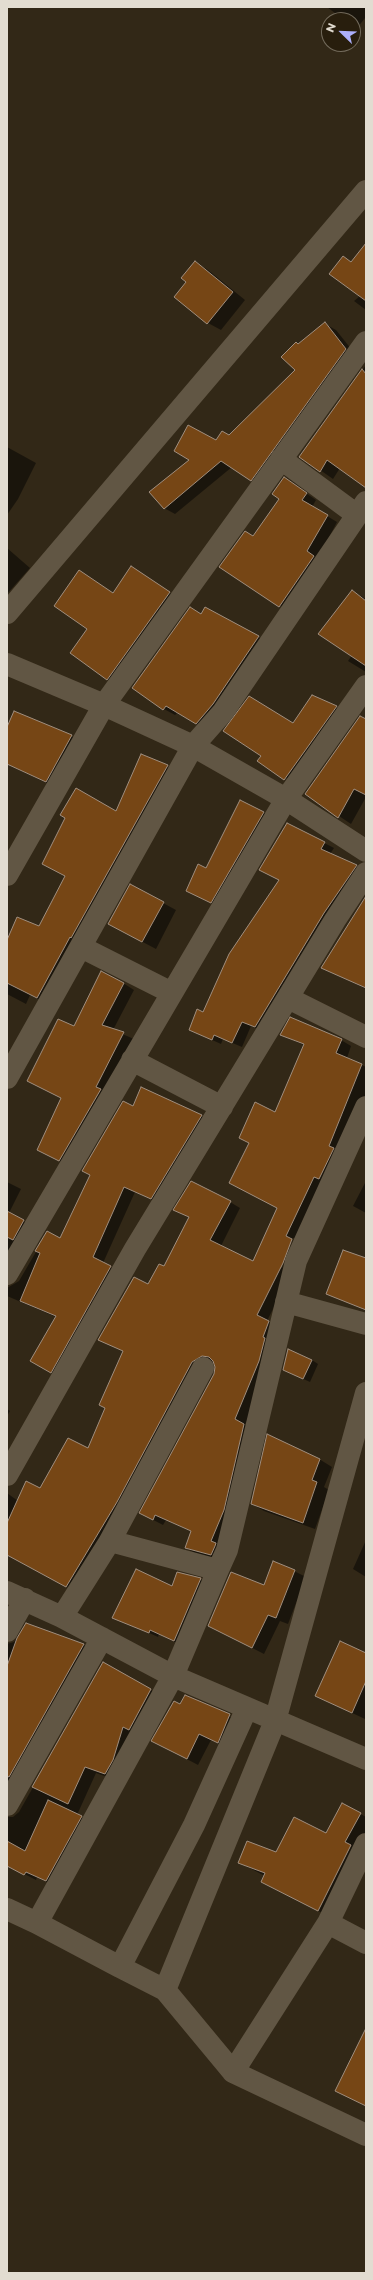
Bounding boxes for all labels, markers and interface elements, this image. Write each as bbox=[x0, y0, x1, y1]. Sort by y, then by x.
north arrow bbox=[321, 12, 361, 52]
text: N bbox=[323, 21, 339, 35]

